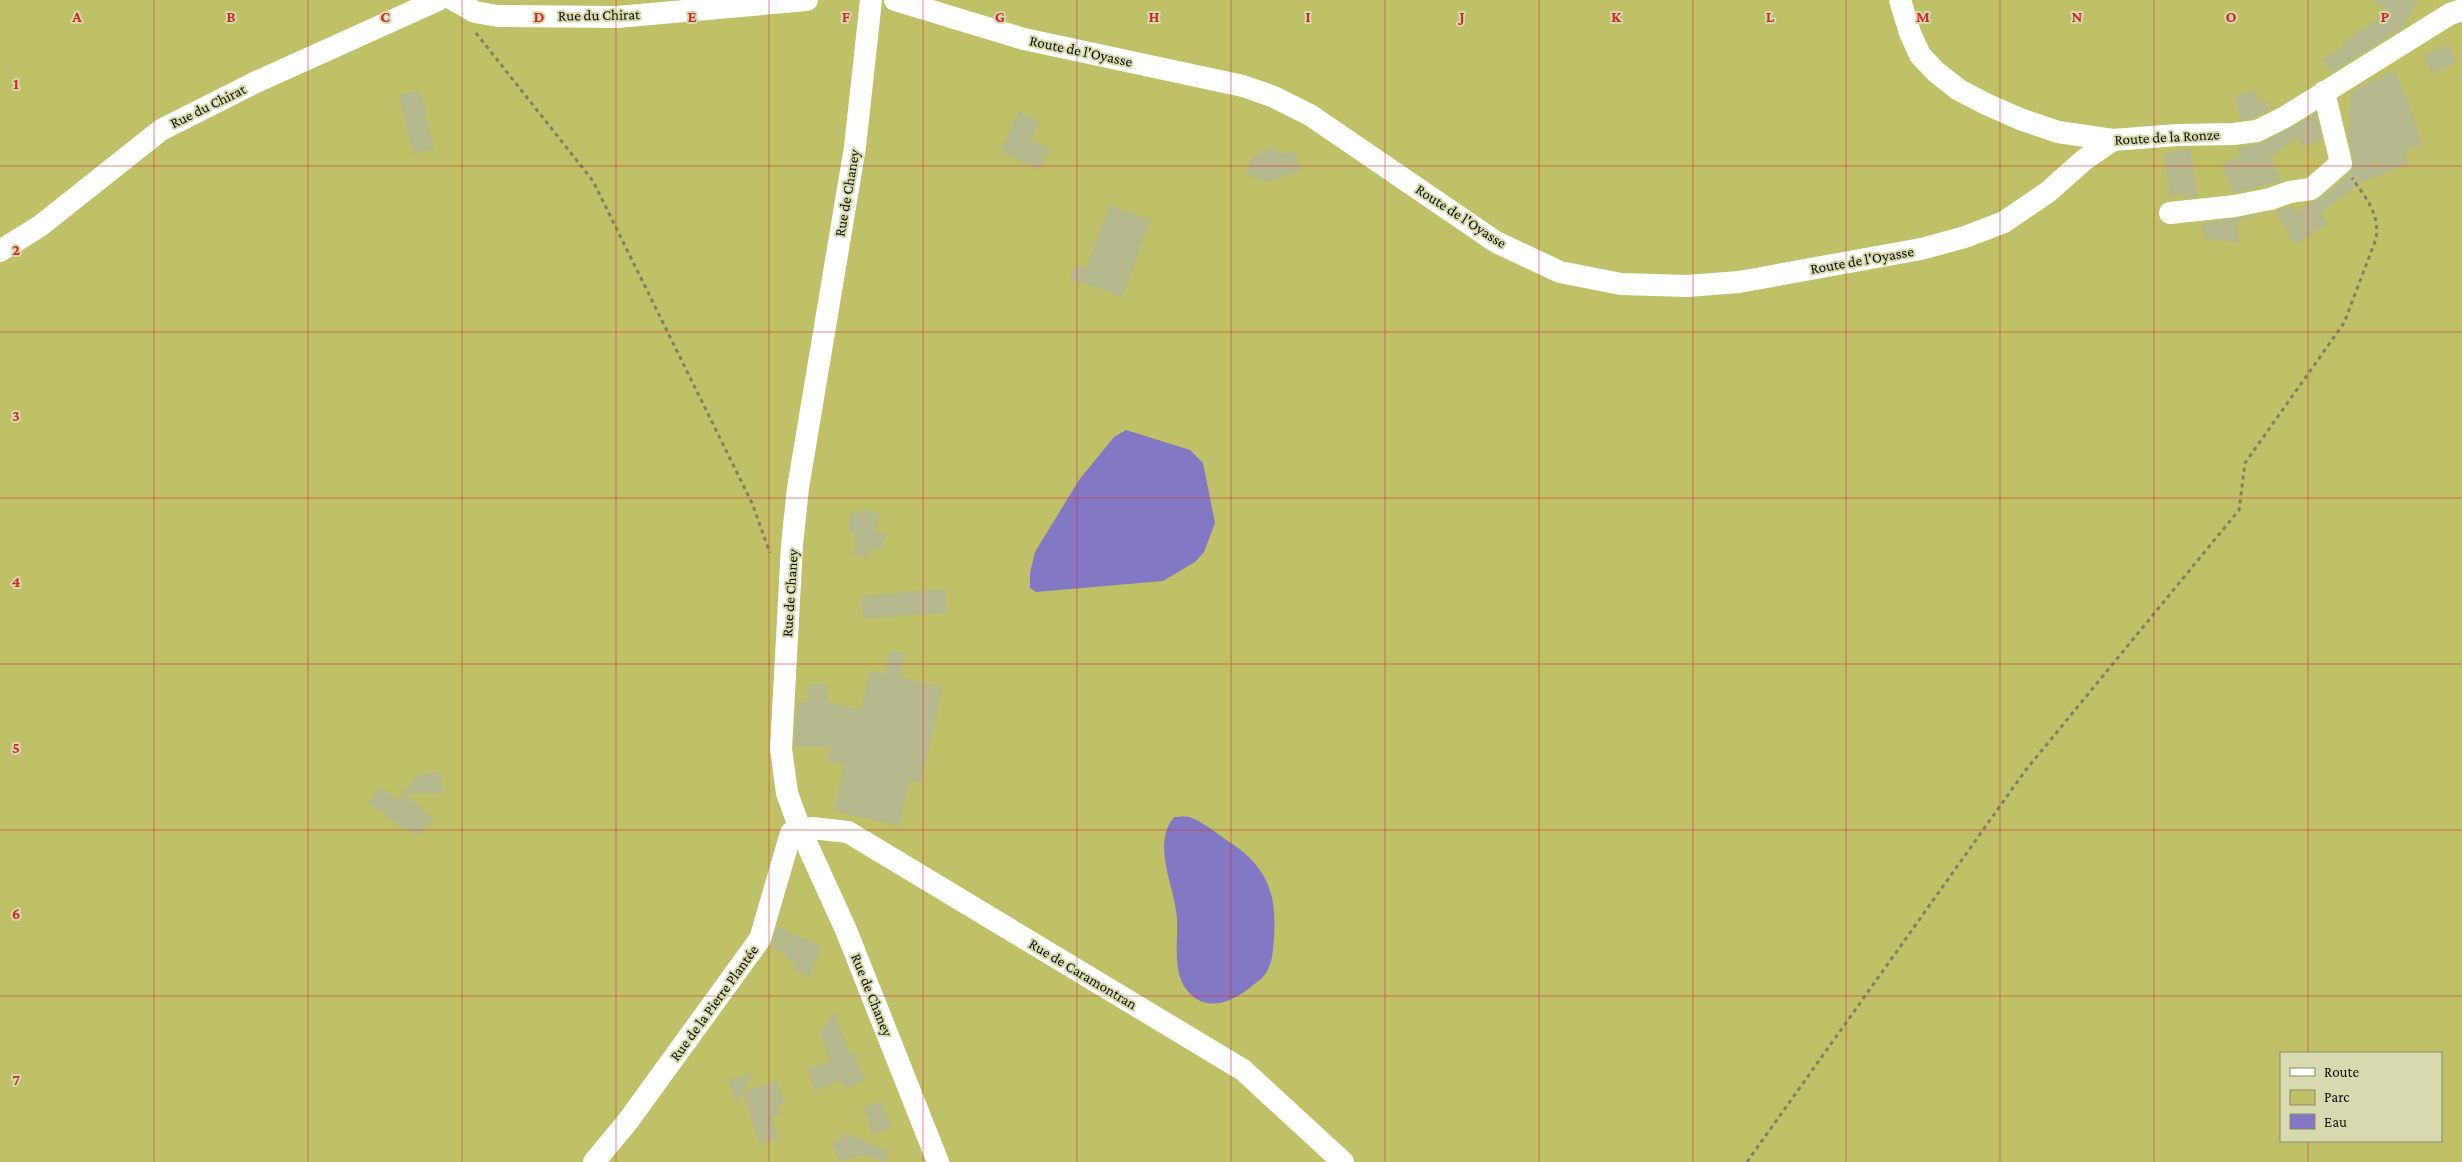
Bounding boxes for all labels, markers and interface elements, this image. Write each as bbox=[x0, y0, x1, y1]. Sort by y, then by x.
street label: Rue du Chirat bbox=[558, 6, 641, 24]
text: A bbox=[71, 8, 82, 25]
text: B bbox=[226, 8, 236, 25]
text: C bbox=[380, 8, 390, 25]
text: D bbox=[533, 8, 545, 25]
text: E bbox=[687, 8, 697, 25]
text: F bbox=[842, 8, 851, 25]
text: G bbox=[995, 8, 1005, 25]
text: H bbox=[1149, 8, 1160, 25]
text: I bbox=[1305, 8, 1311, 25]
text: J bbox=[1457, 8, 1465, 25]
text: K bbox=[1611, 8, 1622, 25]
text: L bbox=[1766, 8, 1775, 25]
text: M bbox=[1916, 8, 1930, 25]
text: N bbox=[2072, 8, 2083, 25]
text: O bbox=[2225, 8, 2237, 25]
text: P bbox=[2381, 8, 2390, 25]
street label: Route de l'Oyasse bbox=[1028, 32, 1134, 71]
text: 1 bbox=[13, 75, 19, 92]
street label: Rue du Chirat bbox=[168, 80, 249, 131]
street label: Route de la Ronze bbox=[2114, 126, 2220, 148]
street label: Rue de Chaney bbox=[831, 148, 864, 238]
street label: Route de l'Oyasse bbox=[1412, 181, 1510, 252]
text: 2 bbox=[12, 241, 20, 258]
street label: Route de l'Oyasse bbox=[1809, 243, 1915, 278]
text: 3 bbox=[12, 407, 20, 424]
street label: Rue de Chaney bbox=[779, 548, 802, 638]
text: 4 bbox=[12, 573, 21, 590]
text: 5 bbox=[12, 739, 20, 756]
text: 6 bbox=[12, 905, 20, 922]
street label: Rue de Caramontran bbox=[1026, 935, 1140, 1013]
street label: Rue de la Pierre Plantée bbox=[667, 942, 762, 1064]
street label: Rue de Chaney bbox=[847, 951, 896, 1039]
legend bbox=[2280, 1052, 2442, 1142]
text: Route bbox=[2324, 1064, 2359, 1080]
text: 7 bbox=[12, 1071, 20, 1088]
text: Parc bbox=[2324, 1089, 2350, 1105]
text: Eau bbox=[2324, 1114, 2347, 1130]

